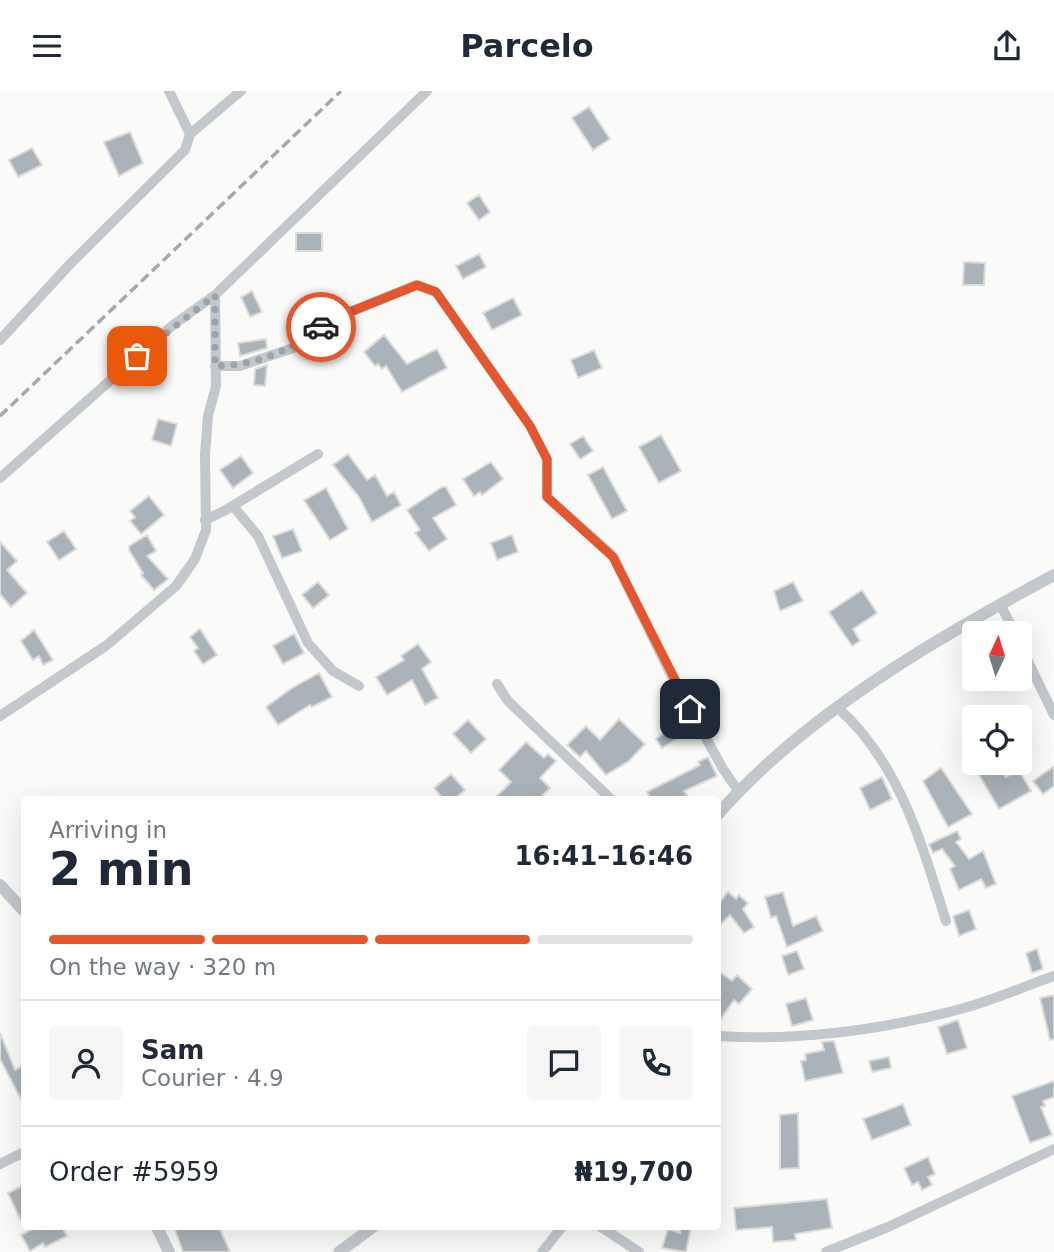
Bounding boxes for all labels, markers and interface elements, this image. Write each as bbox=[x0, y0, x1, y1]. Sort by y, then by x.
icon: menu bbox=[28, 27, 66, 65]
text: Parcelo bbox=[460, 27, 594, 65]
icon: share bbox=[988, 27, 1026, 65]
courier bbox=[286, 292, 356, 362]
icon: car bbox=[302, 308, 340, 346]
pin bbox=[107, 326, 167, 386]
icon: bag bbox=[118, 337, 156, 375]
north arrow bbox=[962, 621, 1032, 691]
map controls bbox=[962, 621, 1032, 775]
pin bbox=[660, 679, 720, 739]
icon: home bbox=[671, 690, 709, 728]
button: locate bbox=[962, 705, 1032, 775]
text: Arriving in bbox=[49, 817, 167, 843]
text: 16:41–16:46 bbox=[514, 841, 693, 871]
text: 2 min bbox=[49, 842, 193, 896]
text: On the way · 320 m bbox=[49, 954, 276, 980]
button: person bbox=[49, 1026, 123, 1100]
button: chat bbox=[527, 1026, 601, 1100]
button: phone bbox=[619, 1026, 693, 1100]
text: Sam bbox=[141, 1035, 204, 1065]
text: Courier · 4.9 bbox=[141, 1065, 284, 1091]
text: Order #5959 bbox=[49, 1157, 219, 1187]
text: ₦19,700 bbox=[575, 1157, 693, 1187]

